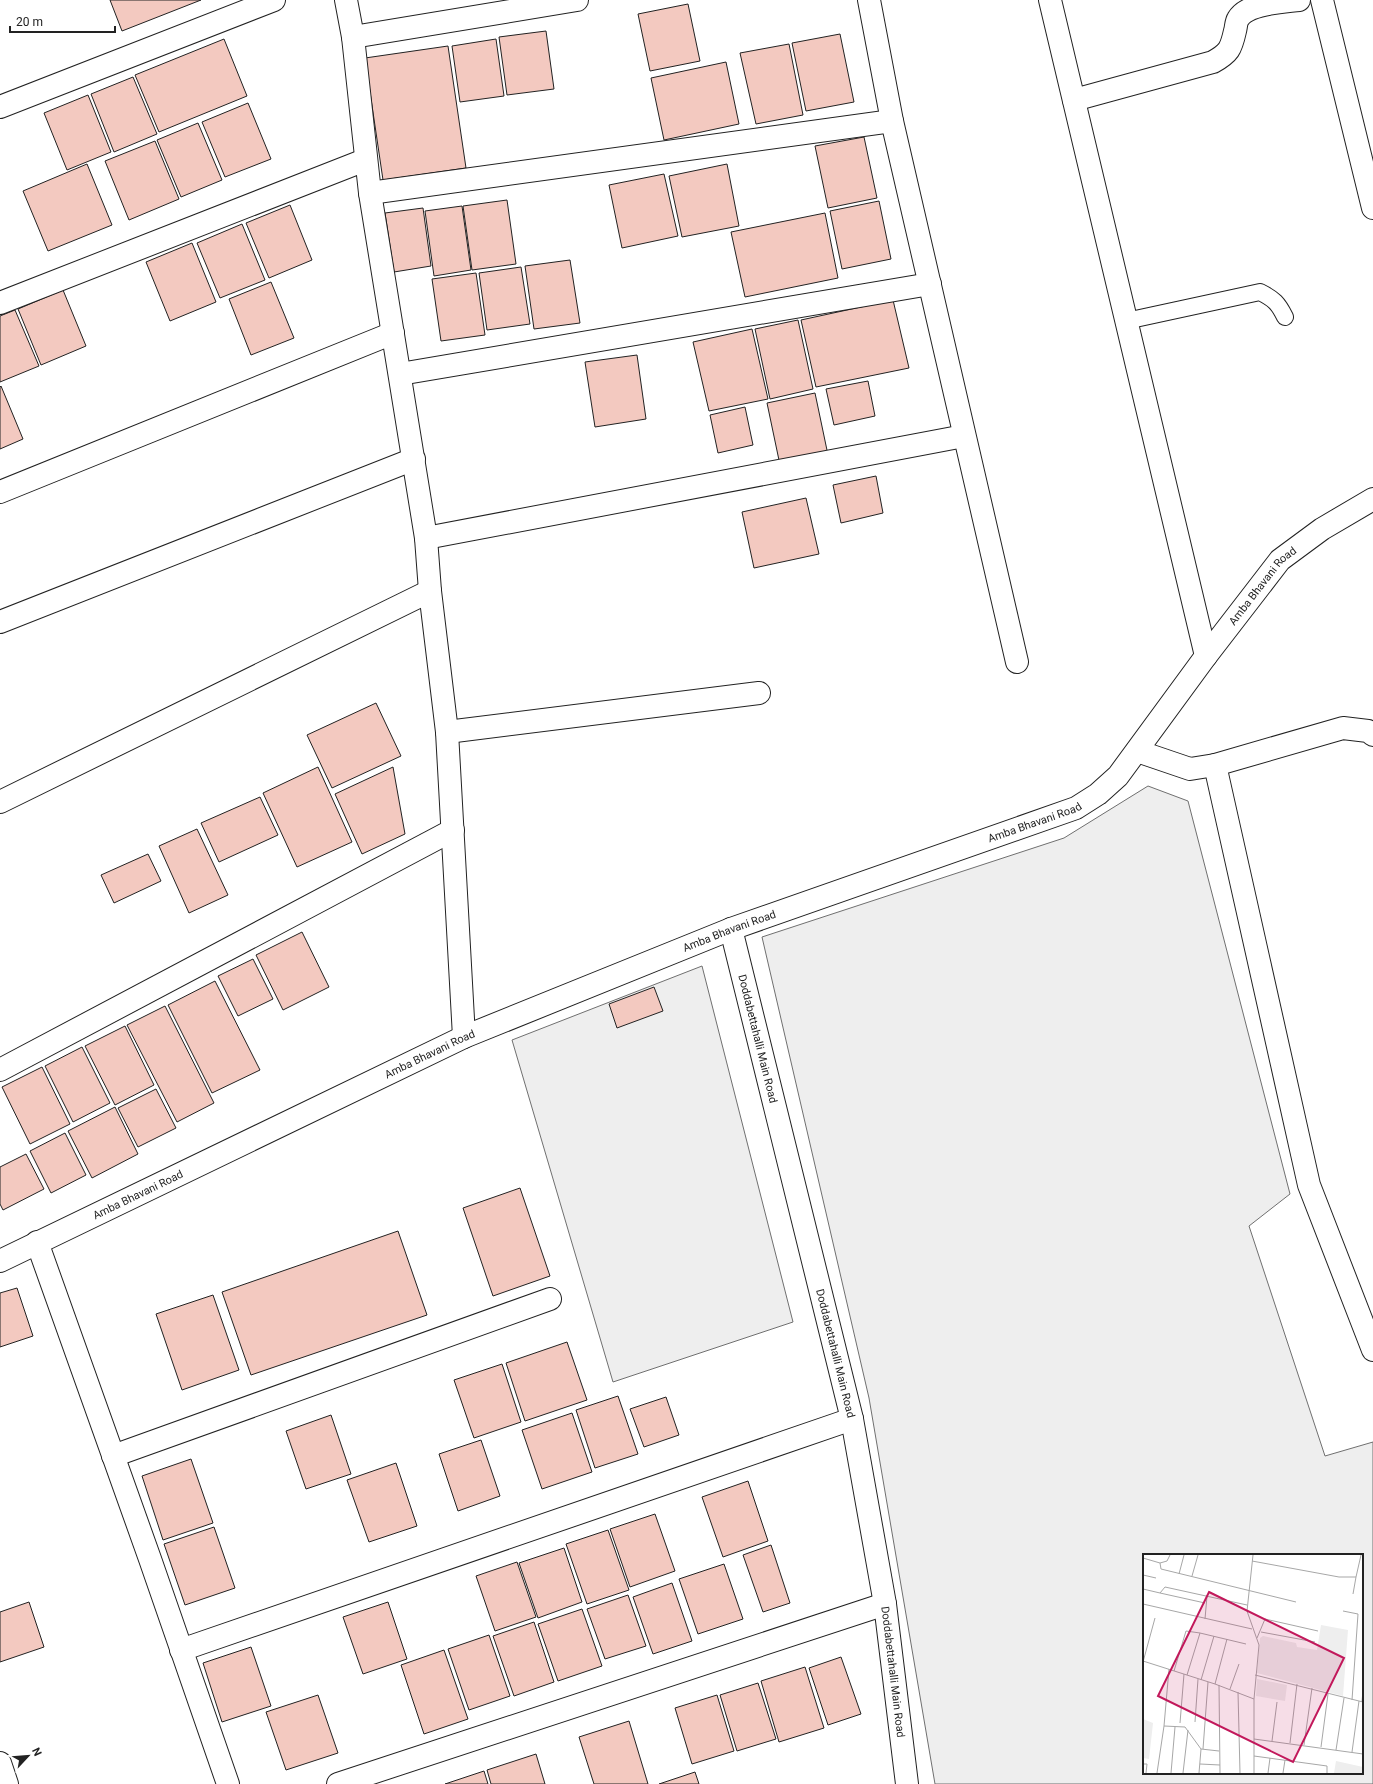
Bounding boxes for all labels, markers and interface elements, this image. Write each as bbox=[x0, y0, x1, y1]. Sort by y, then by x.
scale bar bbox=[10, 8, 115, 34]
text: 20 m bbox=[16, 15, 43, 29]
street label: Amba Bhavani Road bbox=[1226, 544, 1299, 628]
street label: Amba Bhavani Road bbox=[986, 800, 1084, 845]
street label: Amba Bhavani Road bbox=[681, 908, 778, 955]
street label: Doddabettahalli Main Road bbox=[735, 973, 780, 1105]
street label: Amba Bhavani Road bbox=[383, 1027, 477, 1081]
street label: Amba Bhavani Road bbox=[91, 1168, 185, 1222]
street label: Doddabettahalli Main Road bbox=[813, 1288, 857, 1419]
inset map bbox=[1143, 1554, 1363, 1774]
street label: Doddabettahalli Main Road bbox=[878, 1605, 907, 1738]
north arrow bbox=[8, 1736, 48, 1776]
text: N bbox=[29, 1745, 44, 1758]

